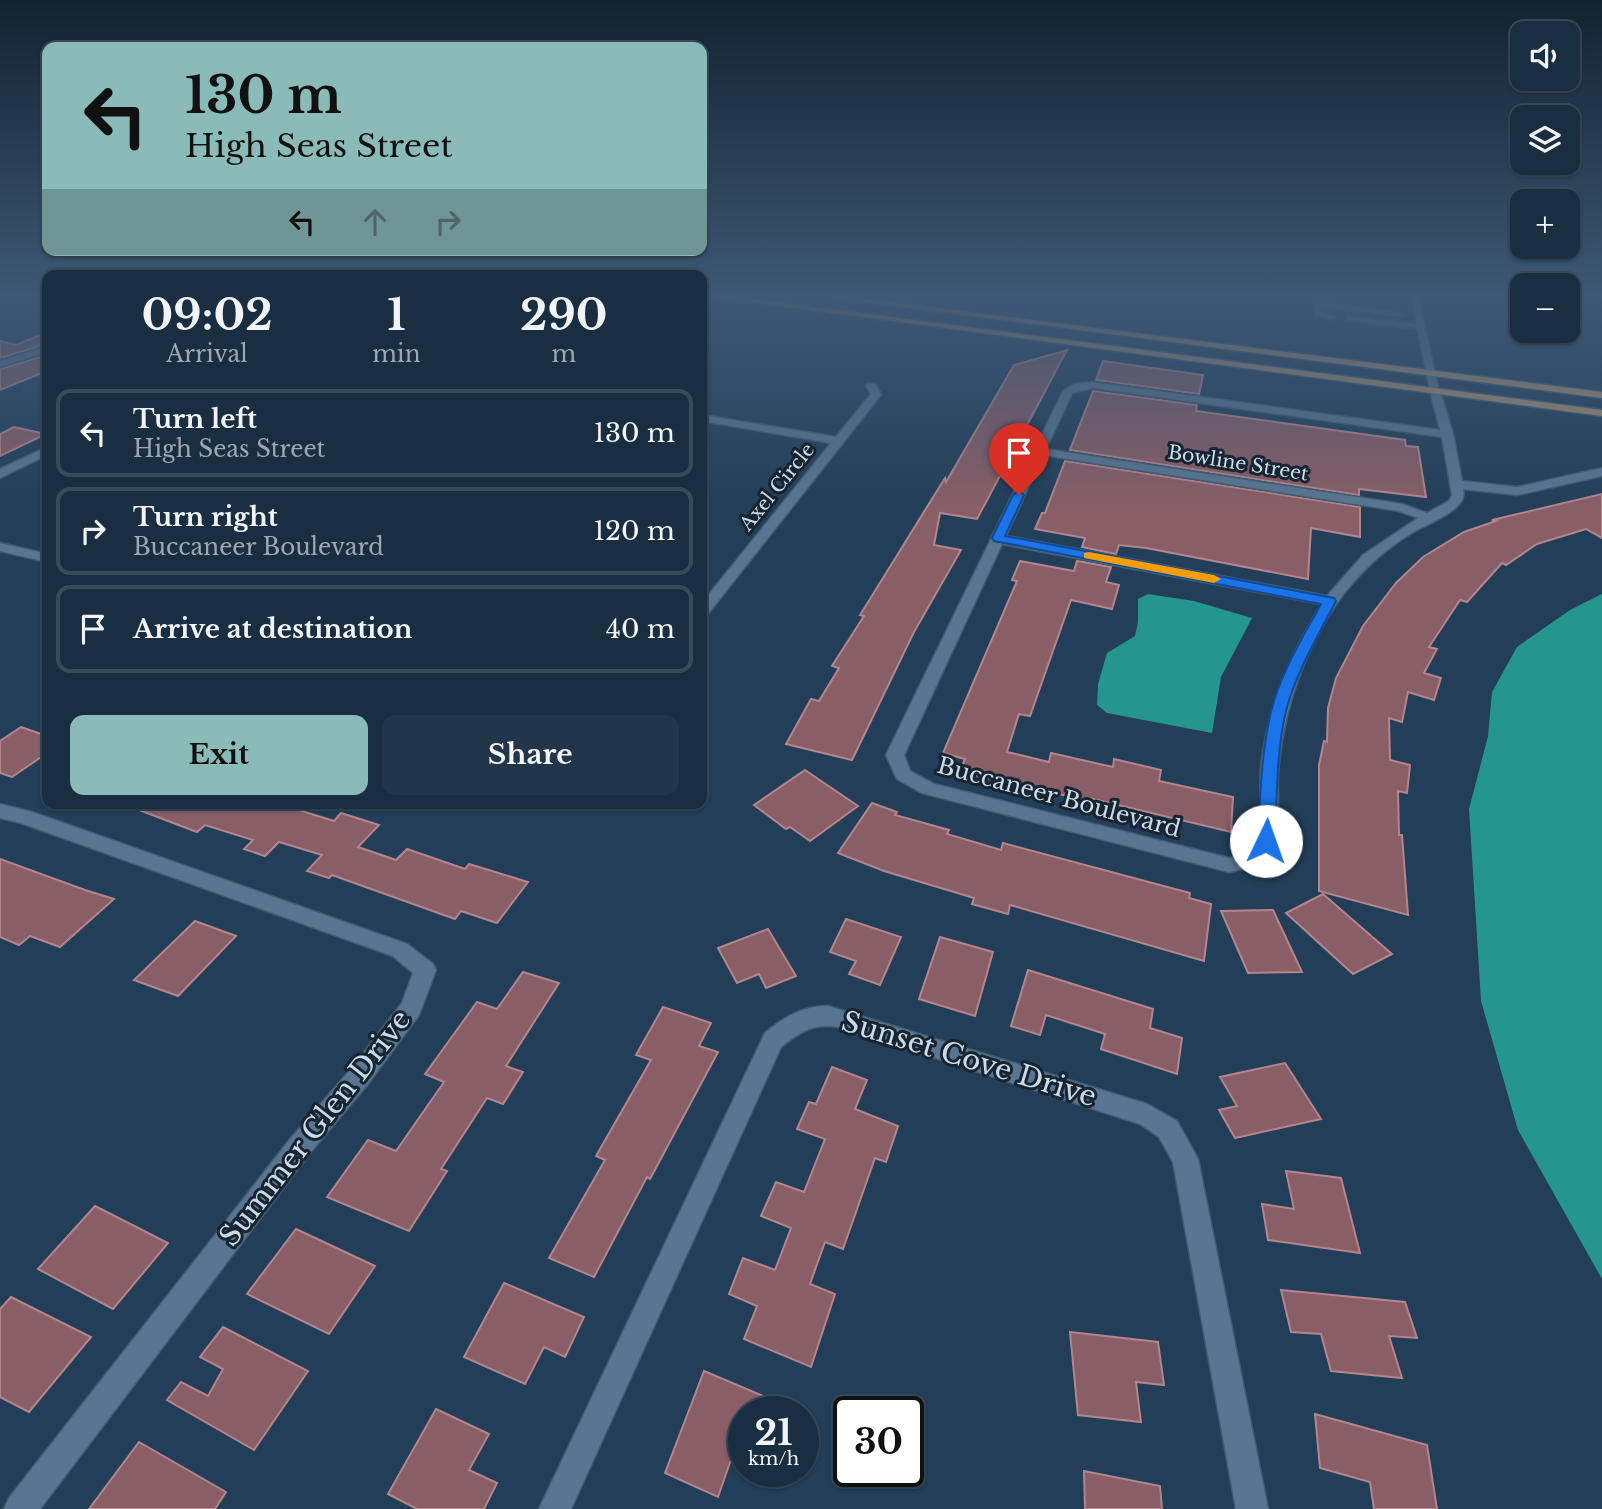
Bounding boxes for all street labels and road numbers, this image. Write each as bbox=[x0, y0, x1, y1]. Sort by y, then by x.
street label: Axel Circle bbox=[734, 439, 819, 536]
street label: Bowline Street bbox=[1166, 441, 1311, 486]
street label: Buccaneer Boulevard bbox=[934, 751, 1184, 843]
street label: Summer Glen Drive bbox=[212, 1003, 418, 1253]
street label: Sunset Cove Drive bbox=[838, 1004, 1100, 1114]

